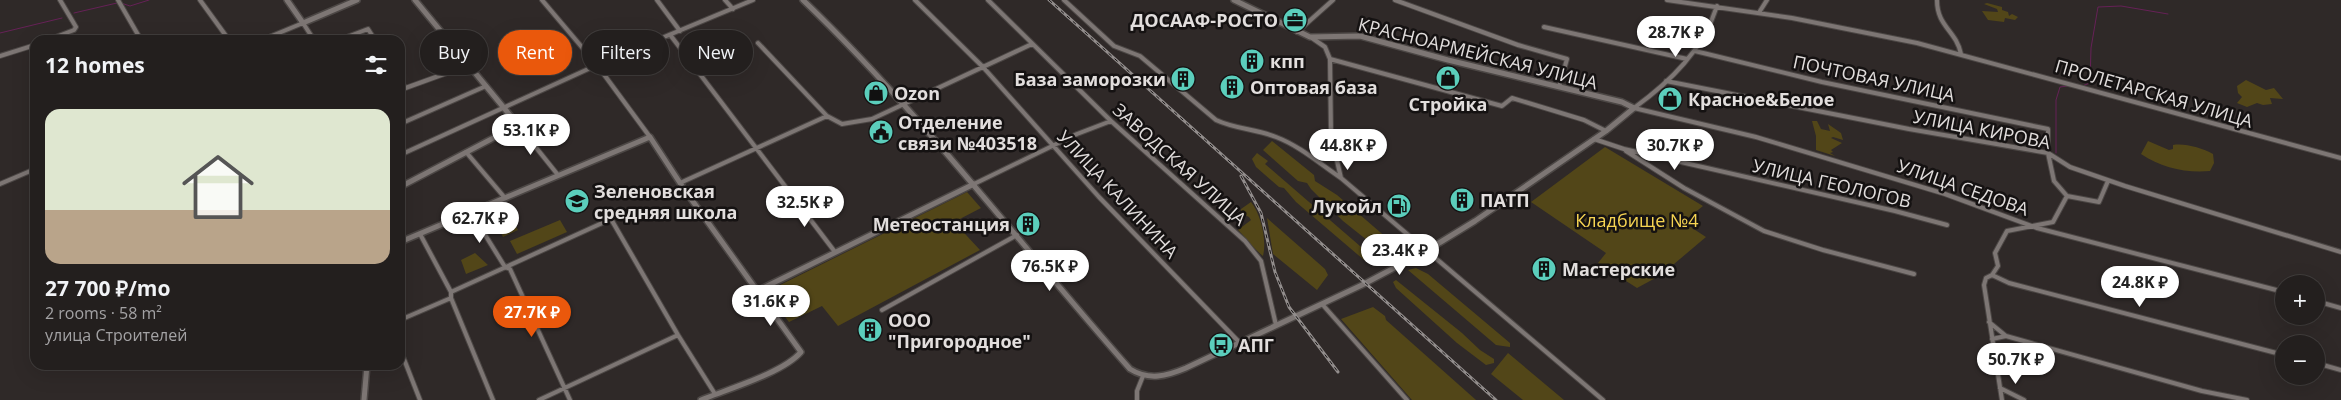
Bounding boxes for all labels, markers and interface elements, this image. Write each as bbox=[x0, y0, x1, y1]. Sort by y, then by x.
office icon: ДОСААФ-РОСТО bbox=[1282, 7, 1308, 33]
place label: ДОСААФ-РОСТО bbox=[1130, 8, 1278, 32]
street label: КРАСНОАРМЕЙСКАЯ УЛИЦА bbox=[1356, 12, 1601, 95]
pin: 28.7K ₽ bbox=[1630, 15, 1722, 58]
text: 28.7K ₽ bbox=[1648, 21, 1704, 43]
chip: Buy bbox=[420, 30, 488, 75]
chip: Rent bbox=[498, 30, 572, 75]
chip: Filters bbox=[582, 30, 669, 75]
chip: New bbox=[679, 30, 753, 75]
building icon: кпп bbox=[1239, 48, 1265, 74]
place label: кпп bbox=[1270, 49, 1305, 73]
street label: ПОЧТОВАЯ УЛИЦА bbox=[1791, 49, 1958, 107]
text: 12 homes bbox=[45, 51, 145, 79]
icon: filters bbox=[362, 51, 390, 79]
street label: ПРОЛЕТАРСКАЯ УЛИЦА bbox=[2052, 53, 2256, 133]
shop icon: Стройка bbox=[1435, 65, 1461, 91]
building icon: База заморозки bbox=[1170, 66, 1196, 92]
place label: База заморозки bbox=[1014, 67, 1166, 91]
building icon: Оптовая база bbox=[1219, 74, 1245, 100]
place label: Оптовая база bbox=[1250, 75, 1378, 99]
shop icon: Ozon bbox=[863, 80, 889, 106]
place label: Ozon bbox=[894, 81, 940, 105]
shop icon: Красное&Белое bbox=[1657, 86, 1683, 112]
place label: Красное&Белое bbox=[1688, 87, 1834, 111]
place label: Стройка bbox=[1409, 92, 1487, 116]
street label: ЗАВОДСКАЯ УЛИЦА bbox=[1108, 98, 1252, 231]
street label: УЛИЦА КИРОВА bbox=[1911, 104, 2053, 154]
place label: Отделение связи №403518 bbox=[898, 110, 1037, 155]
pin: 53.1K ₽ bbox=[485, 114, 577, 156]
text: 53.1K ₽ bbox=[503, 119, 559, 141]
public building icon: Отделение связи №403518 bbox=[868, 119, 894, 145]
street label: УЛИЦА КАЛИНИНА bbox=[1052, 125, 1184, 264]
pin: 44.8K ₽ bbox=[1302, 128, 1394, 171]
pin: 30.7K ₽ bbox=[1629, 128, 1721, 171]
text: 44.8K ₽ bbox=[1320, 134, 1376, 156]
text: 30.7K ₽ bbox=[1647, 134, 1703, 156]
icon: home bbox=[173, 142, 263, 232]
street label: УЛИЦА ГЕОЛОГОВ bbox=[1750, 153, 1914, 213]
street label: УЛИЦА СЕДОВА bbox=[1894, 153, 2032, 221]
place label: Зеленовская средняя школа bbox=[594, 179, 737, 224]
pin: 32.5K ₽ bbox=[759, 186, 851, 228]
building icon: ПАТП bbox=[1449, 187, 1475, 213]
school or university icon: Зеленовская средняя школа bbox=[564, 188, 590, 214]
place label: ПАТП bbox=[1480, 188, 1530, 212]
text: 32.5K ₽ bbox=[777, 191, 833, 213]
fuel station icon: Лукойл bbox=[1386, 193, 1412, 219]
place label: Лукойл bbox=[1311, 194, 1382, 218]
pin: 62.7K ₽ bbox=[434, 202, 526, 244]
text: 62.7K ₽ bbox=[452, 207, 508, 229]
park label: Кладбище №4 bbox=[1575, 208, 1699, 232]
building icon: Метеостанция bbox=[1015, 211, 1041, 237]
place label: Метеостанция bbox=[873, 212, 1010, 236]
pin: 23.4K ₽ bbox=[1354, 234, 1446, 276]
text: 23.4K ₽ bbox=[1372, 239, 1428, 261]
pin: 76.5K ₽ bbox=[1004, 250, 1096, 292]
text: 76.5K ₽ bbox=[1022, 255, 1078, 277]
building icon: Мастерские bbox=[1531, 256, 1557, 282]
place label: Мастерские bbox=[1562, 257, 1675, 281]
pin: 24.8K ₽ bbox=[2094, 266, 2186, 308]
text: 24.8K ₽ bbox=[2112, 271, 2168, 293]
text: 27 700 ₽/mo bbox=[45, 274, 170, 302]
map controls bbox=[2275, 275, 2325, 385]
button: + bbox=[2275, 275, 2325, 325]
pin: 31.6K ₽ bbox=[725, 284, 817, 327]
text: 31.6K ₽ bbox=[743, 290, 799, 312]
pin: 27.7K ₽ bbox=[486, 296, 578, 338]
text: 27.7K ₽ bbox=[504, 301, 560, 323]
text: 2 rooms · 58 m² bbox=[45, 302, 162, 324]
place label: ООО "Пригородное" bbox=[888, 308, 1031, 353]
building icon: ООО "Пригородное" bbox=[857, 317, 883, 343]
text: улица Строителей bbox=[45, 324, 187, 346]
bus stop icon: АПГ bbox=[1208, 332, 1234, 358]
place label: АПГ bbox=[1238, 333, 1274, 357]
button: − bbox=[2275, 335, 2325, 385]
pin: 50.7K ₽ bbox=[1970, 342, 2062, 385]
text: 50.7K ₽ bbox=[1988, 348, 2044, 370]

